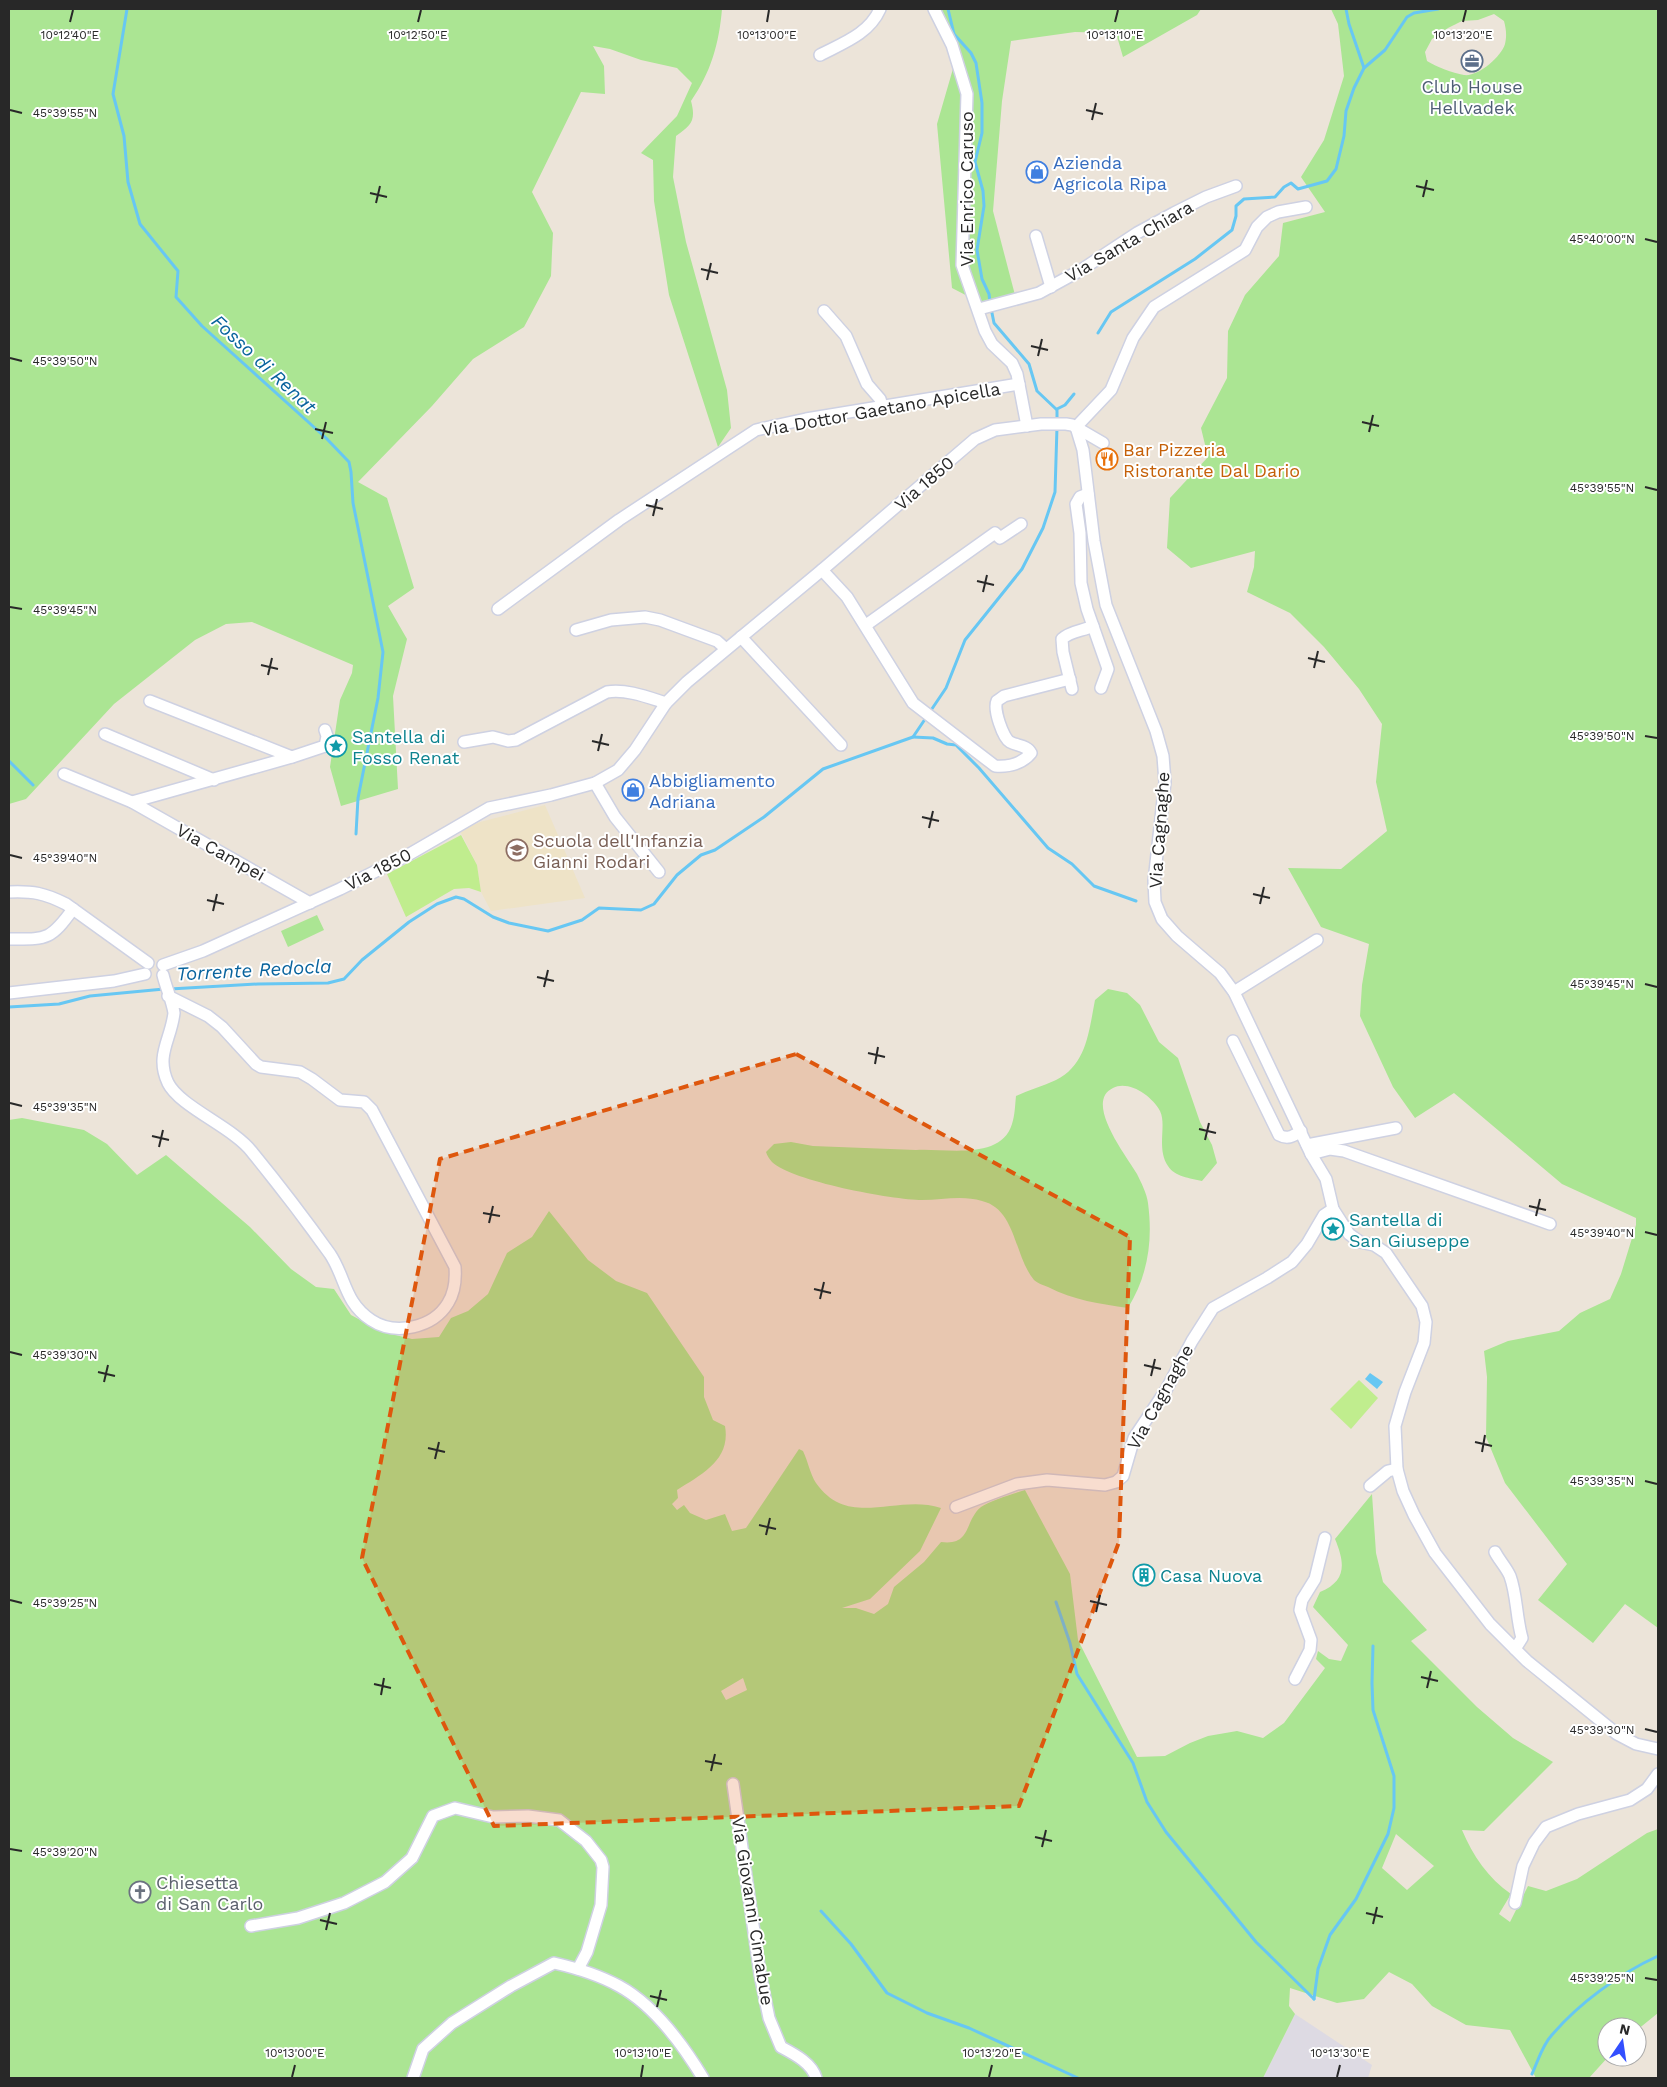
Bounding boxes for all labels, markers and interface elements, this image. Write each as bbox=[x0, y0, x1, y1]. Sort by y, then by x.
text: 10°12'40"E bbox=[41, 28, 100, 42]
text: 10°12'50"E bbox=[388, 28, 448, 42]
text: 10°13'00"E bbox=[737, 28, 797, 42]
text: 10°13'10"E bbox=[1087, 28, 1144, 42]
text: 10°13'20"E bbox=[1433, 28, 1493, 42]
office icon: Club House Hellvadek bbox=[1460, 49, 1484, 73]
place label: Club House Hellvadek bbox=[1421, 76, 1523, 118]
text: 45°39'55"N bbox=[33, 106, 97, 120]
street label: Via Enrico Caruso bbox=[956, 111, 977, 267]
place label: Azienda Agricola Ripa bbox=[1053, 152, 1167, 194]
shop icon: Azienda Agricola Ripa bbox=[1025, 160, 1049, 184]
street label: Via Santa Chiara bbox=[1061, 196, 1197, 286]
text: 45°40'00"N bbox=[1569, 232, 1635, 246]
water label: Fosso di Renat bbox=[207, 310, 321, 419]
text: 45°39'50"N bbox=[32, 354, 98, 368]
street label: Via Dottor Gaetano Apicella bbox=[760, 378, 1002, 440]
place label: Bar Pizzeria Ristorante Dal Dario bbox=[1123, 439, 1300, 481]
restaurant icon: Bar Pizzeria Ristorante Dal Dario bbox=[1095, 447, 1119, 471]
street label: Via 1850 bbox=[890, 452, 958, 514]
text: 45°39'55"N bbox=[1570, 481, 1634, 495]
text: 45°39'45"N bbox=[33, 603, 97, 617]
place label: Santella di Fosso Renat bbox=[352, 726, 460, 768]
text: 45°39'50"N bbox=[1569, 729, 1635, 743]
place icon: Santella di Fosso Renat bbox=[324, 734, 348, 758]
place label: Abbigliamento Adriana bbox=[649, 770, 775, 812]
street label: Via Cagnaghe bbox=[1144, 771, 1174, 889]
shop icon: Abbigliamento Adriana bbox=[621, 778, 645, 802]
street label: Via Campei bbox=[173, 819, 269, 885]
place label: Scuola dell'Infanzia Gianni Rodari bbox=[533, 830, 703, 872]
school or university icon: Scuola dell'Infanzia Gianni Rodari bbox=[505, 838, 529, 862]
street label: Via 1850 bbox=[341, 843, 415, 895]
text: 45°39'40"N bbox=[33, 851, 97, 865]
water label: Torrente Redocla bbox=[176, 954, 332, 986]
text: 45°39'45"N bbox=[1570, 977, 1634, 991]
text: 45°39'35"N bbox=[33, 1100, 97, 1114]
place label: Santella di San Giuseppe bbox=[1349, 1209, 1470, 1251]
place icon: Santella di San Giuseppe bbox=[1321, 1217, 1345, 1241]
text: 45°39'40"N bbox=[1570, 1226, 1634, 1240]
street label: Via Cagnaghe bbox=[1122, 1341, 1198, 1453]
text: 45°39'30"N bbox=[32, 1348, 98, 1362]
text: 45°39'35"N bbox=[1570, 1474, 1634, 1488]
building icon: Casa Nuova bbox=[1132, 1563, 1156, 1587]
place label: Casa Nuova bbox=[1160, 1565, 1262, 1586]
text: 45°39'25"N bbox=[33, 1596, 97, 1610]
text: 45°39'30"N bbox=[1569, 1723, 1635, 1737]
street label: Via Giovanni Cimabue bbox=[728, 1815, 778, 2007]
text: 45°39'20"N bbox=[32, 1845, 98, 1859]
place label: Chiesetta di San Carlo bbox=[156, 1872, 263, 1914]
church icon: Chiesetta di San Carlo bbox=[128, 1880, 152, 1904]
text: 45°39'25"N bbox=[1570, 1971, 1634, 1985]
north arrow bbox=[1597, 2017, 1647, 2067]
text: N bbox=[1618, 2020, 1632, 2038]
text: 10°13'00"E bbox=[265, 2046, 325, 2060]
text: 10°13'10"E bbox=[615, 2046, 672, 2060]
text: 10°13'20"E bbox=[962, 2046, 1022, 2060]
text: 10°13'30"E bbox=[1310, 2046, 1370, 2060]

